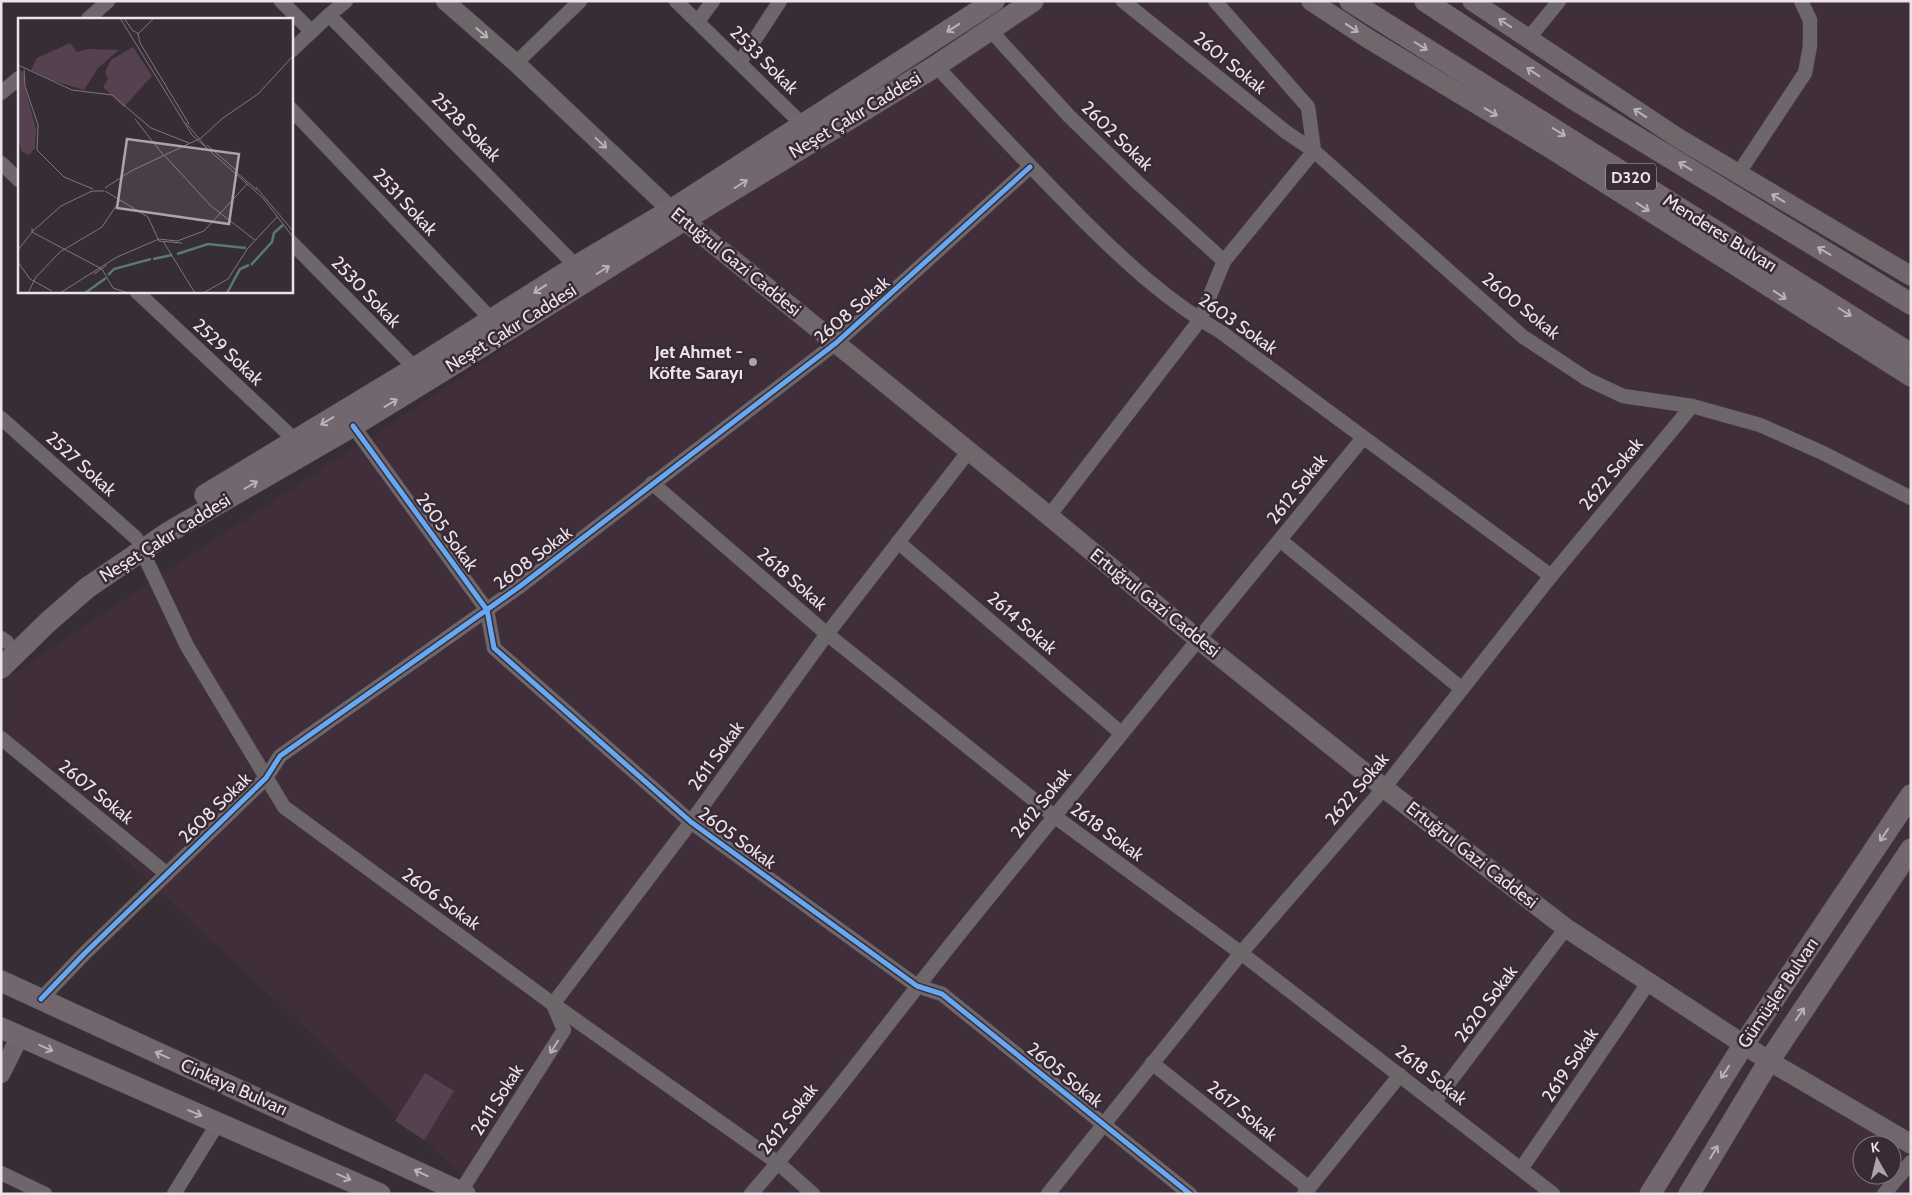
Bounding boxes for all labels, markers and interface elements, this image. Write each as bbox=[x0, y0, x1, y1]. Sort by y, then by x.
inset map bbox=[18, 18, 292, 292]
one-way arrow bbox=[1498, 18, 1512, 28]
street label: 2533 Sokak bbox=[725, 21, 803, 99]
one-way arrow bbox=[947, 23, 961, 33]
one-way arrow bbox=[1344, 23, 1358, 33]
one-way arrow bbox=[475, 27, 488, 39]
street label: 2601 Sokak bbox=[1189, 27, 1272, 100]
one-way arrow bbox=[1414, 41, 1428, 51]
one-way arrow bbox=[1526, 66, 1540, 76]
street label: Neşet Çakır Caddesi bbox=[785, 67, 925, 163]
street label: 2528 Sokak bbox=[427, 88, 506, 167]
street label: 2602 Sokak bbox=[1077, 97, 1158, 176]
one-way arrow bbox=[1483, 108, 1497, 118]
one-way arrow bbox=[1633, 108, 1647, 118]
one-way arrow bbox=[1552, 127, 1566, 137]
one-way arrow bbox=[595, 137, 608, 149]
one-way arrow bbox=[1679, 161, 1693, 171]
road number: D320 bbox=[1606, 163, 1656, 190]
street label: 2531 Sokak bbox=[368, 164, 442, 241]
one-way arrow bbox=[733, 179, 747, 189]
street label: Menderes Bulvarı bbox=[1659, 189, 1781, 277]
one-way arrow bbox=[1772, 193, 1786, 203]
street label: Ertuğrul Gazi Caddesi bbox=[667, 203, 805, 321]
one-way arrow bbox=[1636, 203, 1650, 213]
one-way arrow bbox=[1818, 245, 1832, 255]
street label: 2530 Sokak bbox=[327, 252, 406, 333]
one-way arrow bbox=[595, 265, 609, 275]
street label: 2600 Sokak bbox=[1478, 268, 1565, 345]
street label: 2608 Sokak bbox=[810, 271, 895, 349]
street label: Neşet Çakır Caddesi bbox=[442, 279, 580, 377]
one-way arrow bbox=[533, 284, 547, 294]
street label: 2603 Sokak bbox=[1194, 289, 1282, 360]
one-way arrow bbox=[1773, 290, 1787, 300]
one-way arrow bbox=[1837, 307, 1851, 317]
street label: 2529 Sokak bbox=[188, 314, 268, 391]
place label: Jet Ahmet - Köfte Sarayı bbox=[649, 341, 743, 384]
marker: Jet Ahmet - Köfte Sarayı bbox=[747, 356, 759, 368]
one-way arrow bbox=[383, 397, 397, 407]
one-way arrow bbox=[321, 416, 335, 426]
street label: 2527 Sokak bbox=[41, 427, 121, 502]
street label: 2622 Sokak bbox=[1574, 433, 1648, 515]
street label: 2612 Sokak bbox=[1262, 449, 1333, 529]
one-way arrow bbox=[243, 480, 258, 490]
street label: Neşet Çakır Caddesi bbox=[96, 489, 234, 587]
street label: 2605 Sokak bbox=[411, 489, 483, 576]
street label: 2608 Sokak bbox=[490, 521, 577, 595]
street label: 2618 Sokak bbox=[753, 543, 832, 616]
street label: Ertuğrul Gazi Caddesi bbox=[1086, 544, 1224, 662]
street label: 2614 Sokak bbox=[983, 587, 1062, 660]
street label: 2611 Sokak bbox=[683, 716, 749, 795]
street label: 2622 Sokak bbox=[1320, 748, 1394, 830]
street label: 2607 Sokak bbox=[54, 755, 139, 830]
street label: 2612 Sokak bbox=[1006, 763, 1077, 843]
street label: 2608 Sokak bbox=[174, 767, 256, 848]
street label: Ertuğrul Gazi Caddesi bbox=[1402, 797, 1542, 913]
street label: 2618 Sokak bbox=[1066, 798, 1149, 867]
street label: 2605 Sokak bbox=[694, 802, 781, 874]
one-way arrow bbox=[1878, 828, 1889, 842]
street label: 2606 Sokak bbox=[397, 863, 485, 935]
street label: Gümüşler Bulvarı bbox=[1733, 934, 1823, 1052]
street label: 2620 Sokak bbox=[1450, 960, 1523, 1047]
one-way arrow bbox=[1794, 1007, 1805, 1021]
street label: 2619 Sokak bbox=[1537, 1023, 1603, 1106]
street label: 2605 Sokak bbox=[1023, 1038, 1108, 1113]
one-way arrow bbox=[548, 1040, 559, 1054]
street label: 2618 Sokak bbox=[1391, 1040, 1472, 1111]
one-way arrow bbox=[38, 1043, 53, 1053]
one-way arrow bbox=[155, 1049, 170, 1059]
street label: Cinkaya Bulvarı bbox=[177, 1054, 291, 1120]
street label: 2611 Sokak bbox=[466, 1060, 529, 1140]
one-way arrow bbox=[1720, 1065, 1730, 1079]
street label: 2617 Sokak bbox=[1203, 1076, 1282, 1146]
street label: 2612 Sokak bbox=[753, 1078, 823, 1159]
one-way arrow bbox=[187, 1110, 202, 1119]
north arrow bbox=[1852, 1135, 1902, 1185]
text: K bbox=[1870, 1138, 1881, 1157]
one-way arrow bbox=[1709, 1146, 1719, 1160]
one-way arrow bbox=[414, 1168, 429, 1177]
one-way arrow bbox=[336, 1173, 351, 1183]

